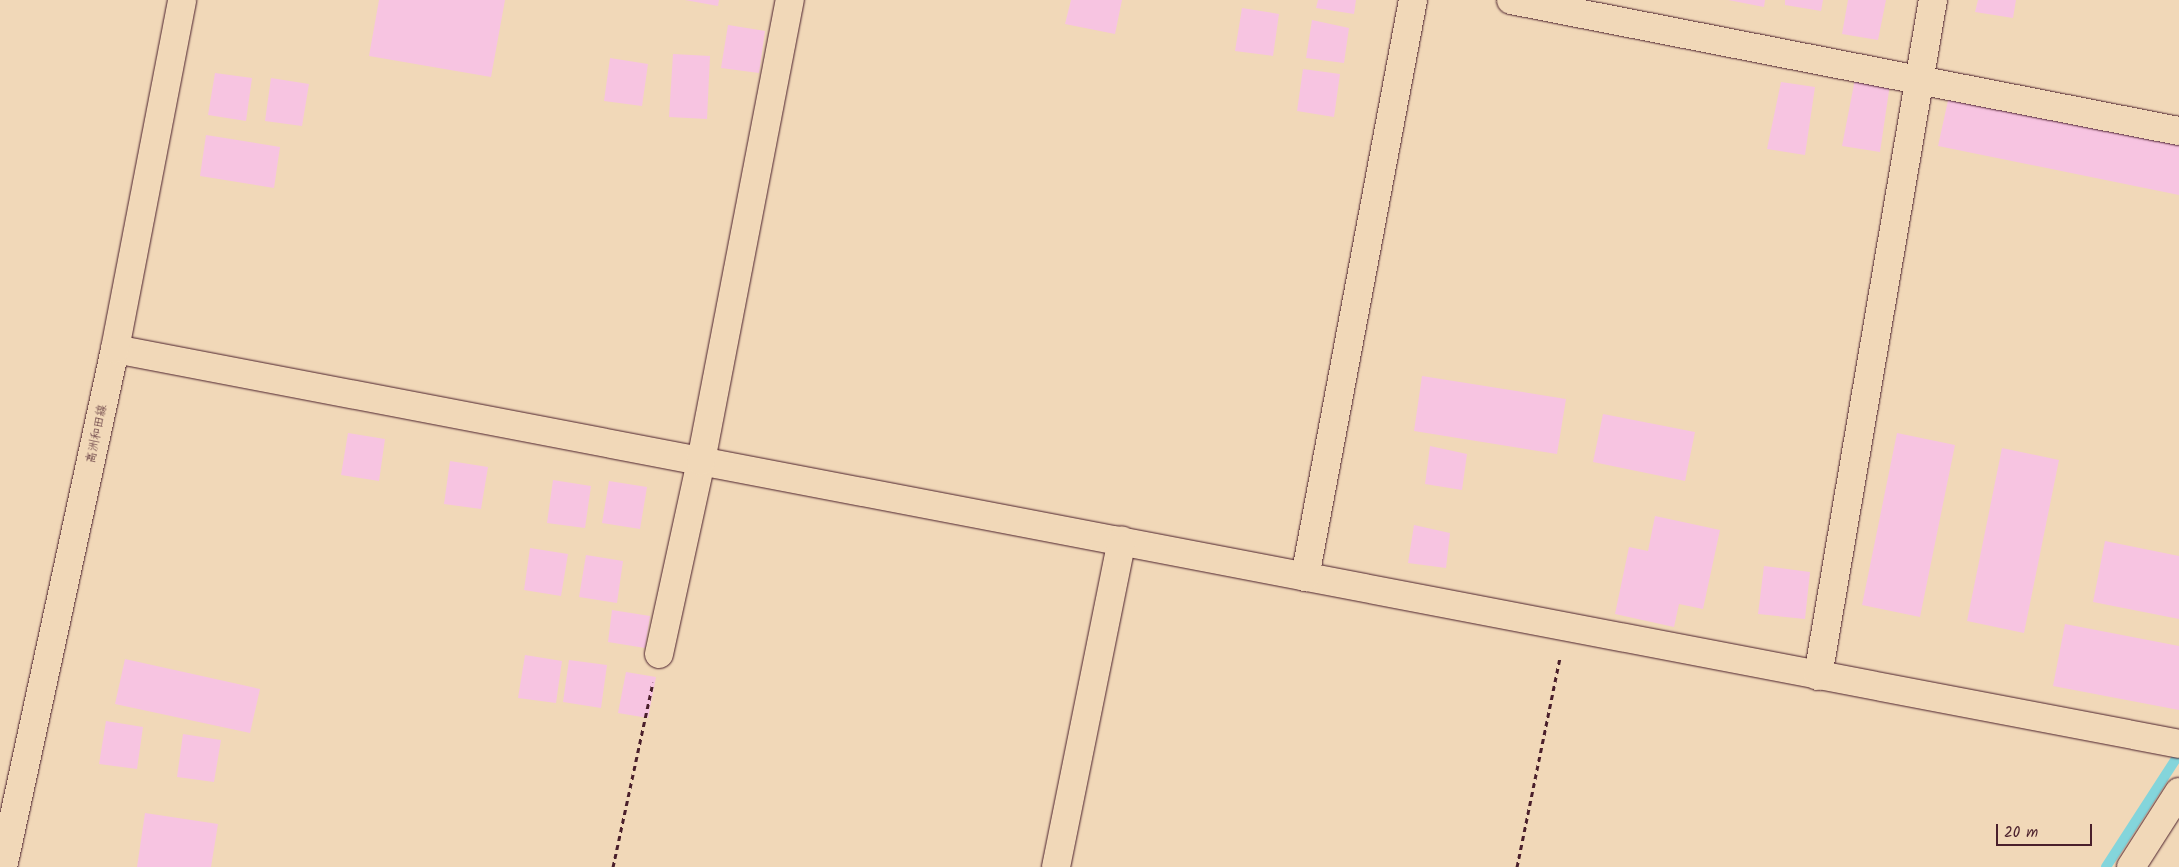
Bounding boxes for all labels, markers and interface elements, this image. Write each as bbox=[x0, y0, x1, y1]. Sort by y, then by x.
street label: 高洲和田線 bbox=[84, 403, 110, 465]
scale bar bbox=[1999, 814, 2095, 846]
text: 20 m bbox=[2004, 821, 2038, 845]

